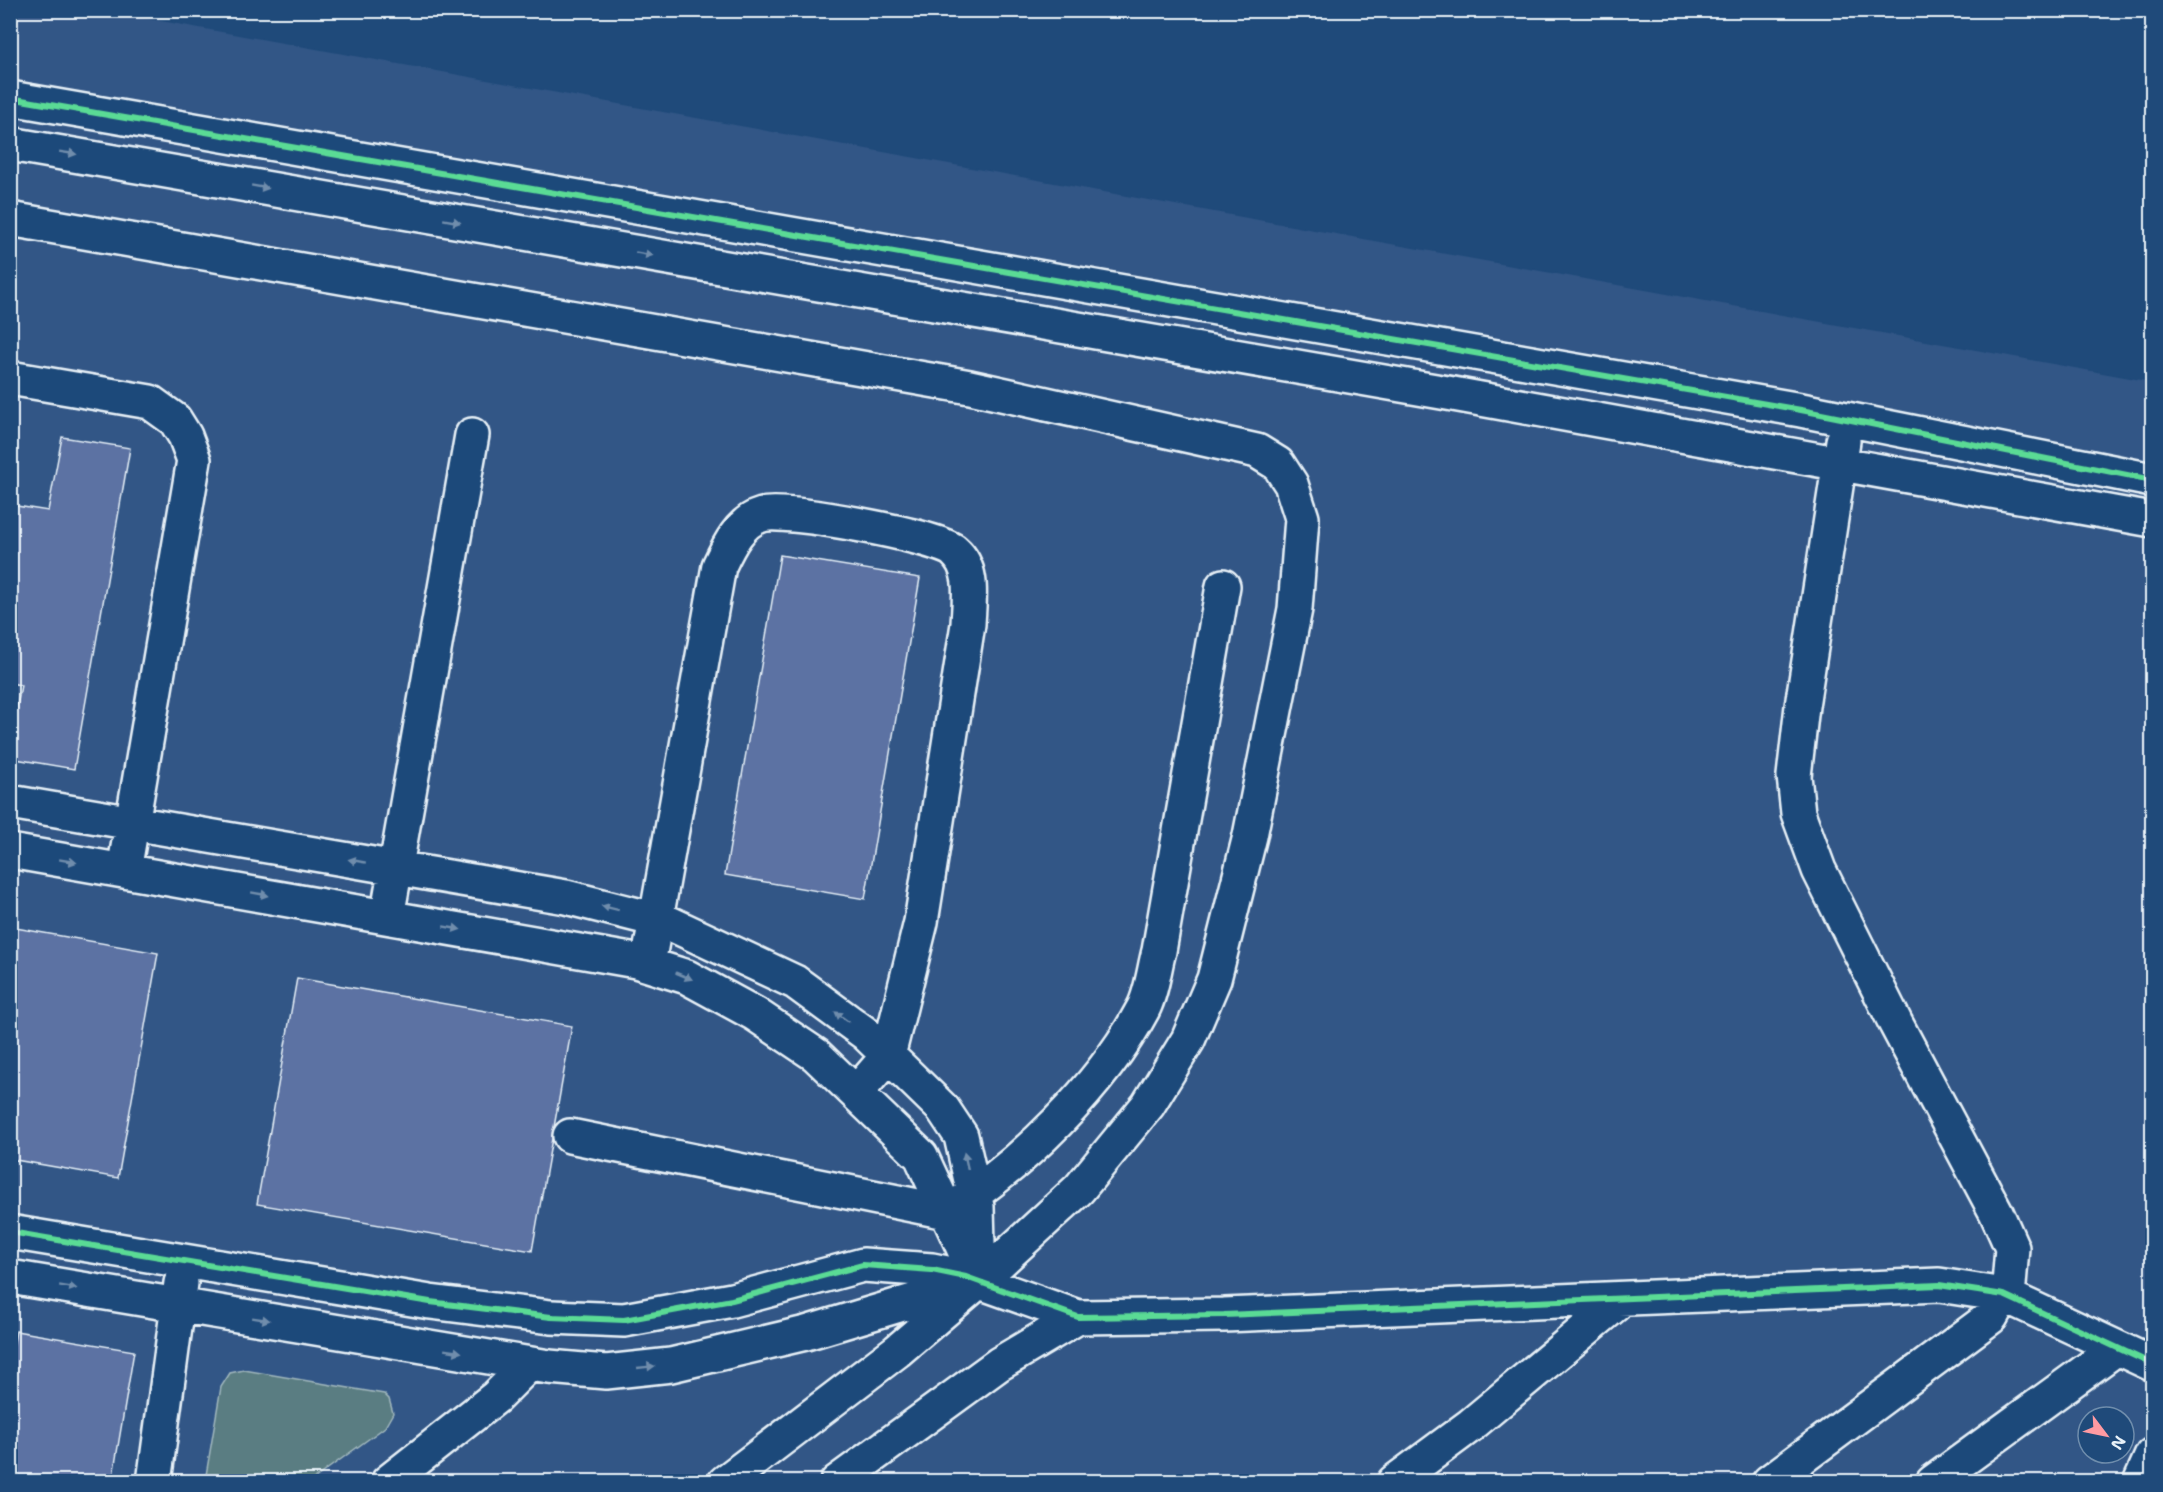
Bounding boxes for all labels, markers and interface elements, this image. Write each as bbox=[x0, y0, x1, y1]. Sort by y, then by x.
one-way arrow bbox=[59, 149, 78, 158]
one-way arrow bbox=[251, 182, 270, 191]
one-way arrow bbox=[443, 216, 462, 225]
one-way arrow bbox=[635, 250, 654, 259]
one-way arrow bbox=[347, 856, 366, 865]
one-way arrow bbox=[59, 857, 78, 866]
one-way arrow bbox=[251, 890, 270, 899]
one-way arrow bbox=[601, 903, 620, 913]
one-way arrow bbox=[443, 924, 462, 933]
one-way arrow bbox=[675, 972, 693, 982]
one-way arrow bbox=[834, 1010, 850, 1023]
one-way arrow bbox=[961, 1152, 971, 1170]
one-way arrow bbox=[59, 1282, 78, 1291]
one-way arrow bbox=[251, 1315, 270, 1324]
one-way arrow bbox=[444, 1347, 463, 1356]
one-way arrow bbox=[637, 1363, 656, 1372]
north arrow bbox=[2076, 1405, 2136, 1465]
text: N bbox=[2106, 1432, 2131, 1454]

